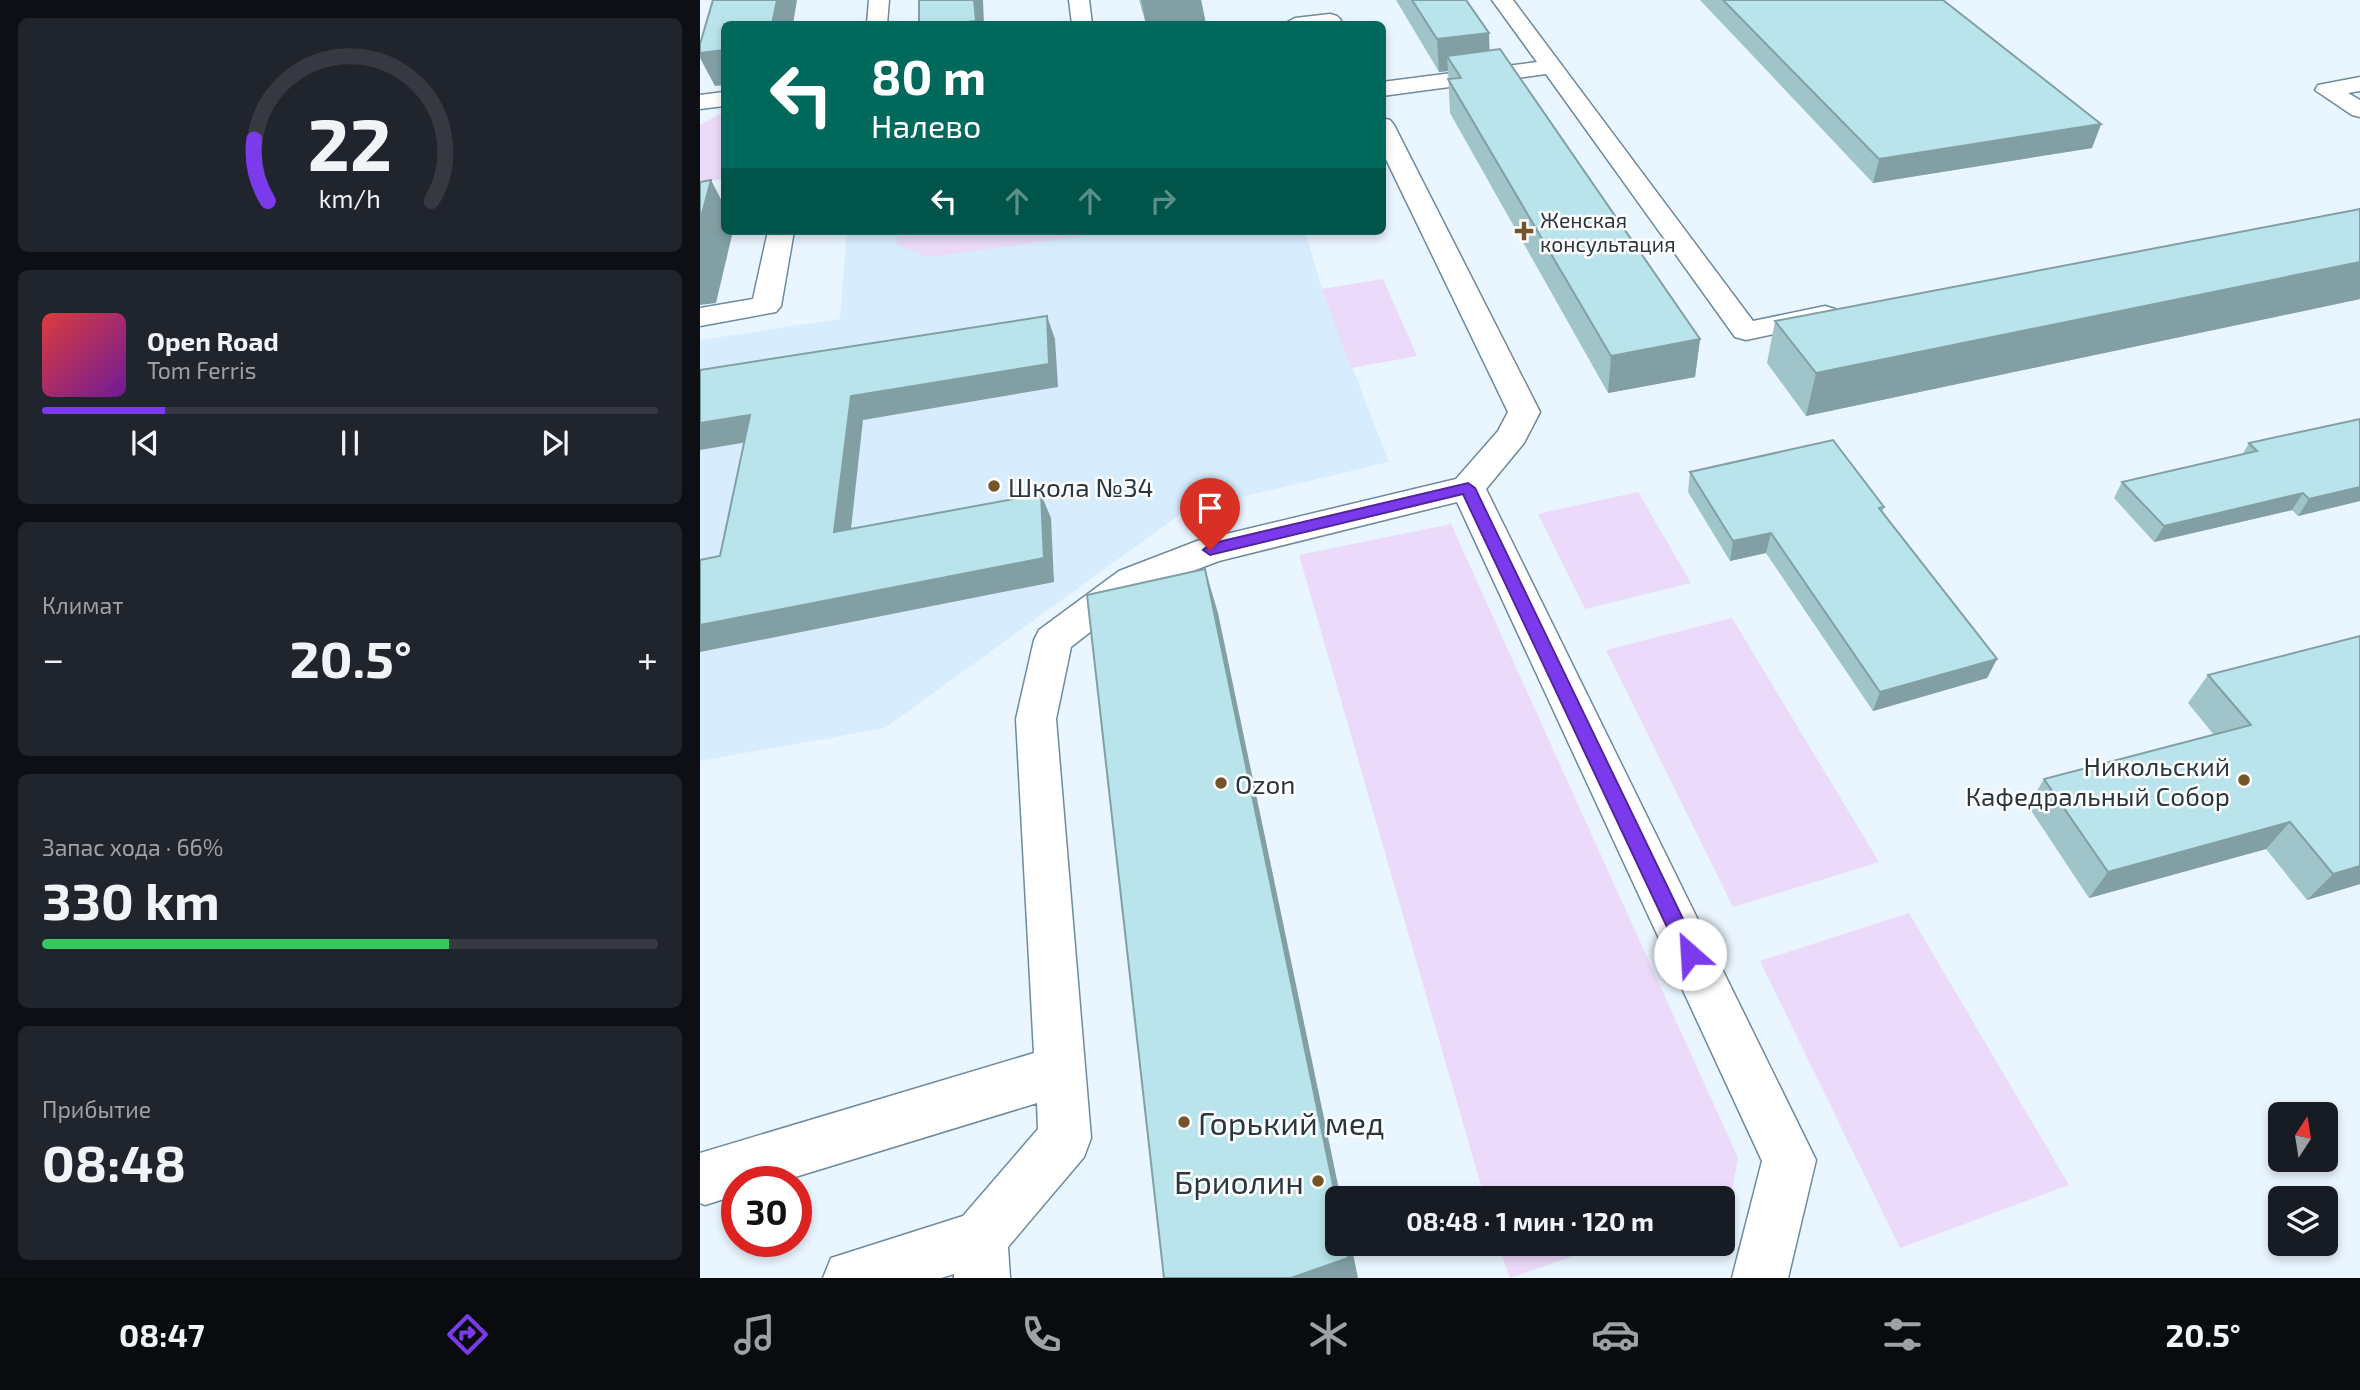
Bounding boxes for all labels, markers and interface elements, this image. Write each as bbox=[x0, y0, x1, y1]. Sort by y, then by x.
text: 80 m bbox=[871, 46, 986, 105]
icon: left bbox=[756, 49, 847, 140]
text: 22 bbox=[308, 98, 392, 186]
text: Налево bbox=[871, 106, 981, 144]
icon: left bbox=[925, 182, 963, 220]
icon: ahead bbox=[998, 182, 1036, 220]
icon: ahead bbox=[1071, 182, 1109, 220]
icon: right bbox=[1144, 182, 1182, 220]
text: km/h bbox=[319, 183, 381, 213]
place label: Женская консультация bbox=[1540, 207, 1676, 257]
marker: Женская консультация bbox=[1514, 221, 1534, 241]
text: Open Road bbox=[147, 325, 279, 356]
text: Tom Ferris bbox=[147, 356, 256, 384]
icon: previous bbox=[126, 424, 164, 462]
icon: pause bbox=[331, 424, 369, 462]
icon: next bbox=[536, 424, 574, 462]
place label: Школа №34 bbox=[1008, 471, 1154, 502]
marker: Школа №34 bbox=[986, 478, 1002, 494]
pin bbox=[1180, 478, 1240, 550]
icon: arrive bbox=[1191, 489, 1229, 527]
text: Климат bbox=[42, 591, 123, 619]
text: 20.5° bbox=[289, 626, 412, 688]
text: − bbox=[42, 635, 64, 681]
text: + bbox=[637, 635, 658, 681]
place label: Никольский Кафедральный Собор bbox=[1965, 750, 2230, 811]
place label: Ozon bbox=[1235, 768, 1295, 799]
marker: Никольский Кафедральный Собор bbox=[2236, 772, 2252, 788]
marker: Ozon bbox=[1213, 775, 1229, 791]
text: Запас хода · 66% bbox=[42, 833, 223, 861]
text: 330 km bbox=[42, 868, 220, 930]
position arrow bbox=[1653, 917, 1727, 991]
text: Прибытие bbox=[42, 1095, 151, 1123]
north arrow bbox=[2268, 1102, 2338, 1172]
map controls bbox=[2268, 1102, 2338, 1256]
place label: Горький мед bbox=[1198, 1103, 1385, 1141]
marker: Горький мед bbox=[1176, 1114, 1192, 1130]
text: 08:48 bbox=[42, 1130, 186, 1192]
place label: Бриолин bbox=[1174, 1162, 1304, 1200]
speed limit sign: 30 bbox=[721, 1166, 812, 1257]
marker: Бриолин bbox=[1310, 1173, 1326, 1189]
button: layers bbox=[2268, 1186, 2338, 1256]
text: 08:48 · 1 мин · 120 m bbox=[1406, 1205, 1654, 1236]
icon: directions bbox=[443, 1310, 492, 1359]
icon: music bbox=[730, 1310, 779, 1359]
icon: phone bbox=[1017, 1310, 1066, 1359]
icon: climate bbox=[1304, 1310, 1353, 1359]
icon: car bbox=[1591, 1310, 1640, 1359]
icon: filters bbox=[1878, 1310, 1927, 1359]
text: 08:47 bbox=[119, 1315, 205, 1353]
text: 20.5° bbox=[2166, 1315, 2241, 1353]

